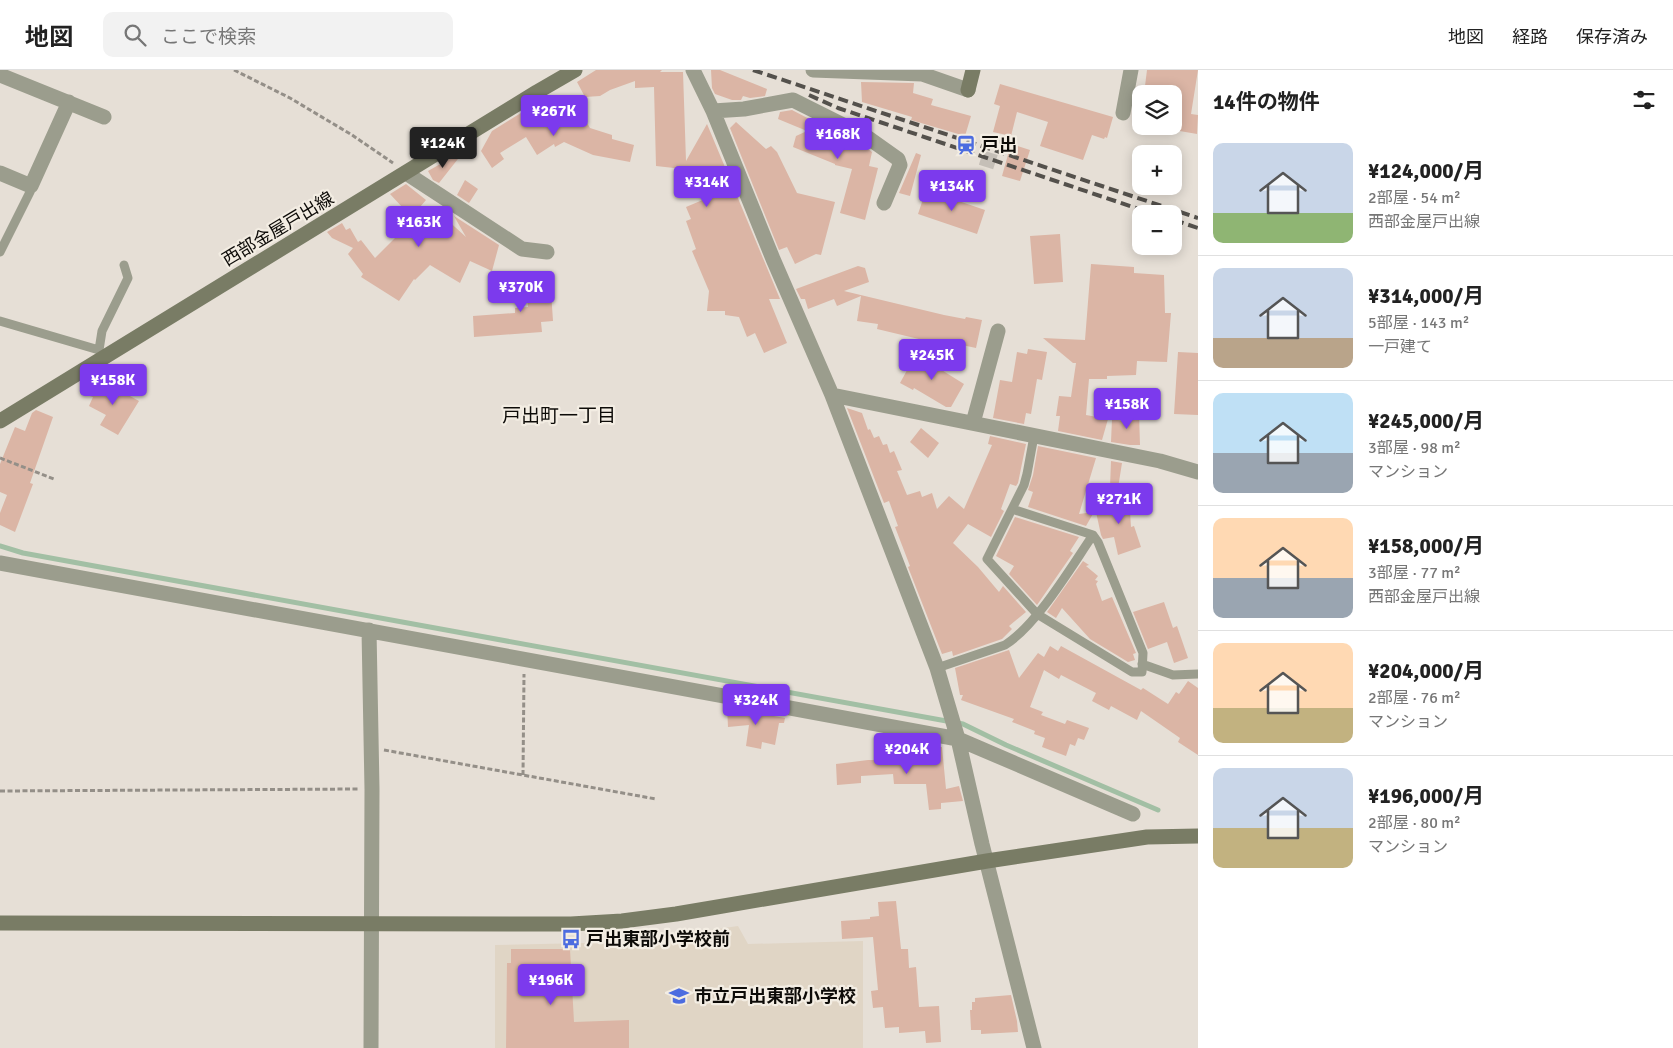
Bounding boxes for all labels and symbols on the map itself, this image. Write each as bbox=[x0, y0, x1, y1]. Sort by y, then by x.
pin: ¥267K bbox=[519, 94, 589, 137]
pin: ¥168K bbox=[803, 118, 873, 160]
pin: ¥124K bbox=[408, 126, 478, 169]
station icon: 戸出 bbox=[955, 134, 977, 156]
place label: 戸出 bbox=[981, 134, 1017, 156]
pin: ¥314K bbox=[672, 166, 742, 208]
pin: ¥134K bbox=[917, 170, 987, 212]
street label: 西部金屋戸出線 bbox=[218, 187, 338, 271]
pin: ¥163K bbox=[384, 206, 454, 248]
pin: ¥370K bbox=[486, 270, 556, 313]
pin: ¥245K bbox=[897, 338, 967, 381]
pin: ¥158K bbox=[78, 364, 148, 406]
pin: ¥158K bbox=[1092, 388, 1162, 430]
district label: 戸出町一丁目 bbox=[502, 404, 616, 428]
pin: ¥271K bbox=[1084, 482, 1154, 525]
pin: ¥324K bbox=[721, 684, 791, 726]
pin: ¥204K bbox=[872, 732, 942, 775]
bus stop icon: 戸出東部小学校前 bbox=[560, 928, 582, 950]
place label: 戸出東部小学校前 bbox=[586, 928, 730, 950]
pin: ¥196K bbox=[516, 964, 586, 1006]
school or university icon: 市立戸出東部小学校 bbox=[668, 985, 690, 1007]
place label: 市立戸出東部小学校 bbox=[694, 985, 856, 1007]

